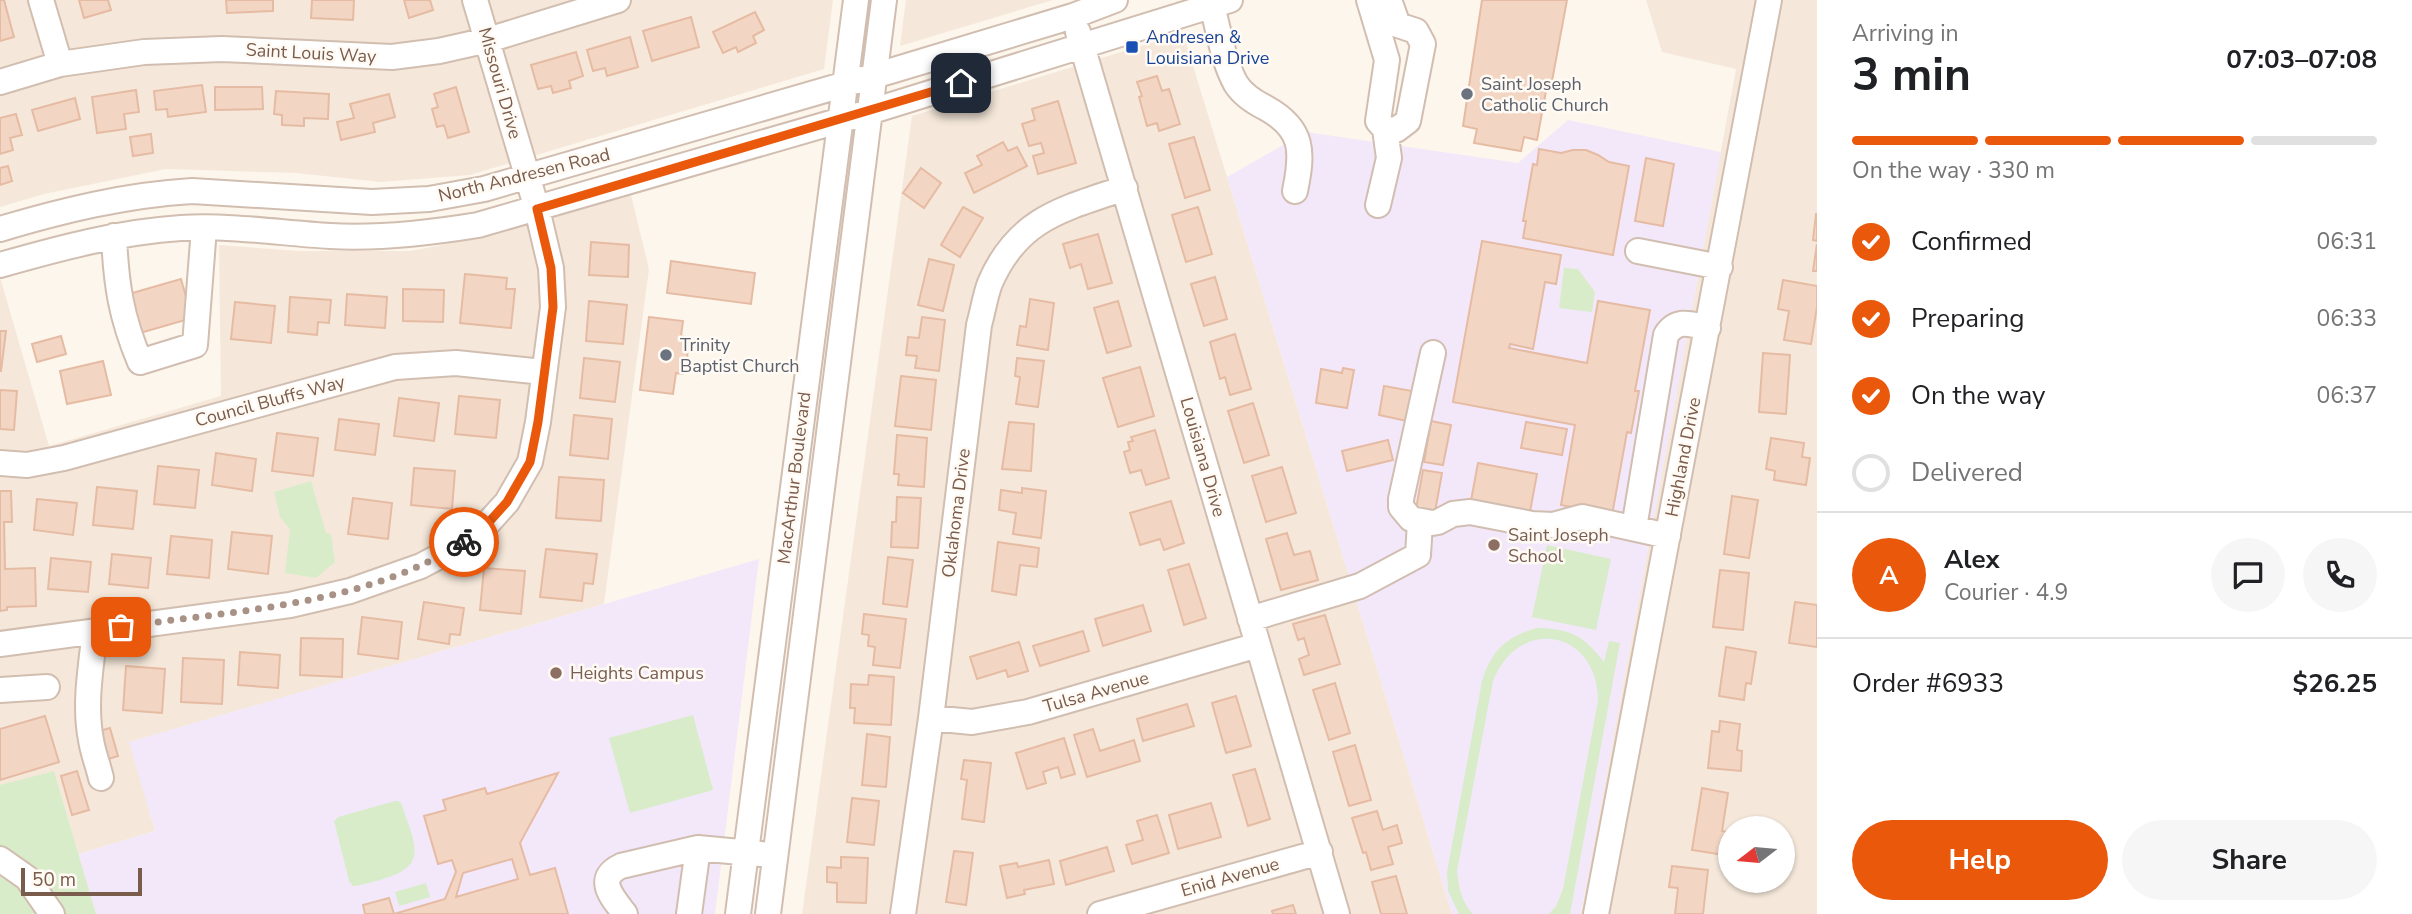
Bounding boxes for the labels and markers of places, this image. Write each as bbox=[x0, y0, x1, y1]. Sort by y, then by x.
place label: Andresen & Louisiana Drive bbox=[1146, 25, 1269, 70]
marker: Andresen & Louisiana Drive bbox=[1124, 39, 1140, 55]
pin bbox=[931, 53, 991, 113]
place label: Saint Joseph Catholic Church bbox=[1481, 72, 1609, 117]
marker: Saint Joseph Catholic Church bbox=[1459, 86, 1475, 102]
place label: Trinity Baptist Church bbox=[680, 333, 799, 378]
marker: Trinity Baptist Church bbox=[658, 347, 674, 363]
place label: Saint Joseph School bbox=[1508, 523, 1609, 568]
marker: Saint Joseph School bbox=[1486, 537, 1502, 553]
pin bbox=[91, 597, 151, 657]
place label: Heights Campus bbox=[570, 661, 704, 685]
marker: Heights Campus bbox=[548, 665, 564, 681]

